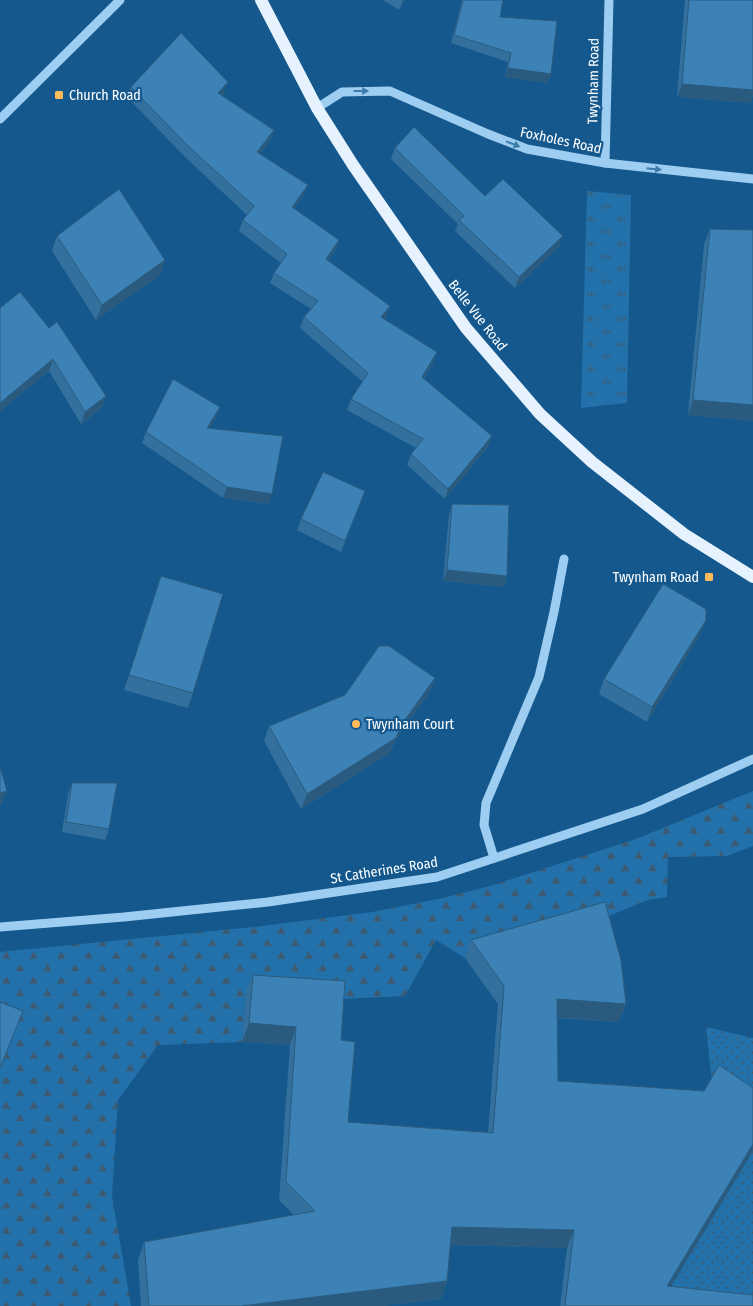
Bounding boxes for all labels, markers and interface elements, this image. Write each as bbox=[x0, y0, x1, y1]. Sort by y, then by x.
street label: Twynham Road bbox=[584, 38, 603, 124]
place label: Church Road bbox=[69, 87, 141, 104]
one-way arrow bbox=[353, 87, 369, 95]
marker: Church Road bbox=[53, 89, 65, 101]
street label: Foxholes Road bbox=[519, 124, 603, 157]
one-way arrow bbox=[506, 140, 521, 148]
one-way arrow bbox=[646, 165, 662, 173]
street label: Belle Vue Road bbox=[445, 276, 511, 354]
place label: Twynham Road bbox=[613, 569, 699, 586]
marker: Twynham Road bbox=[703, 571, 715, 583]
place label: Twynham Court bbox=[366, 716, 455, 733]
marker: Twynham Court bbox=[350, 718, 362, 730]
street label: St Catherines Road bbox=[329, 854, 439, 887]

